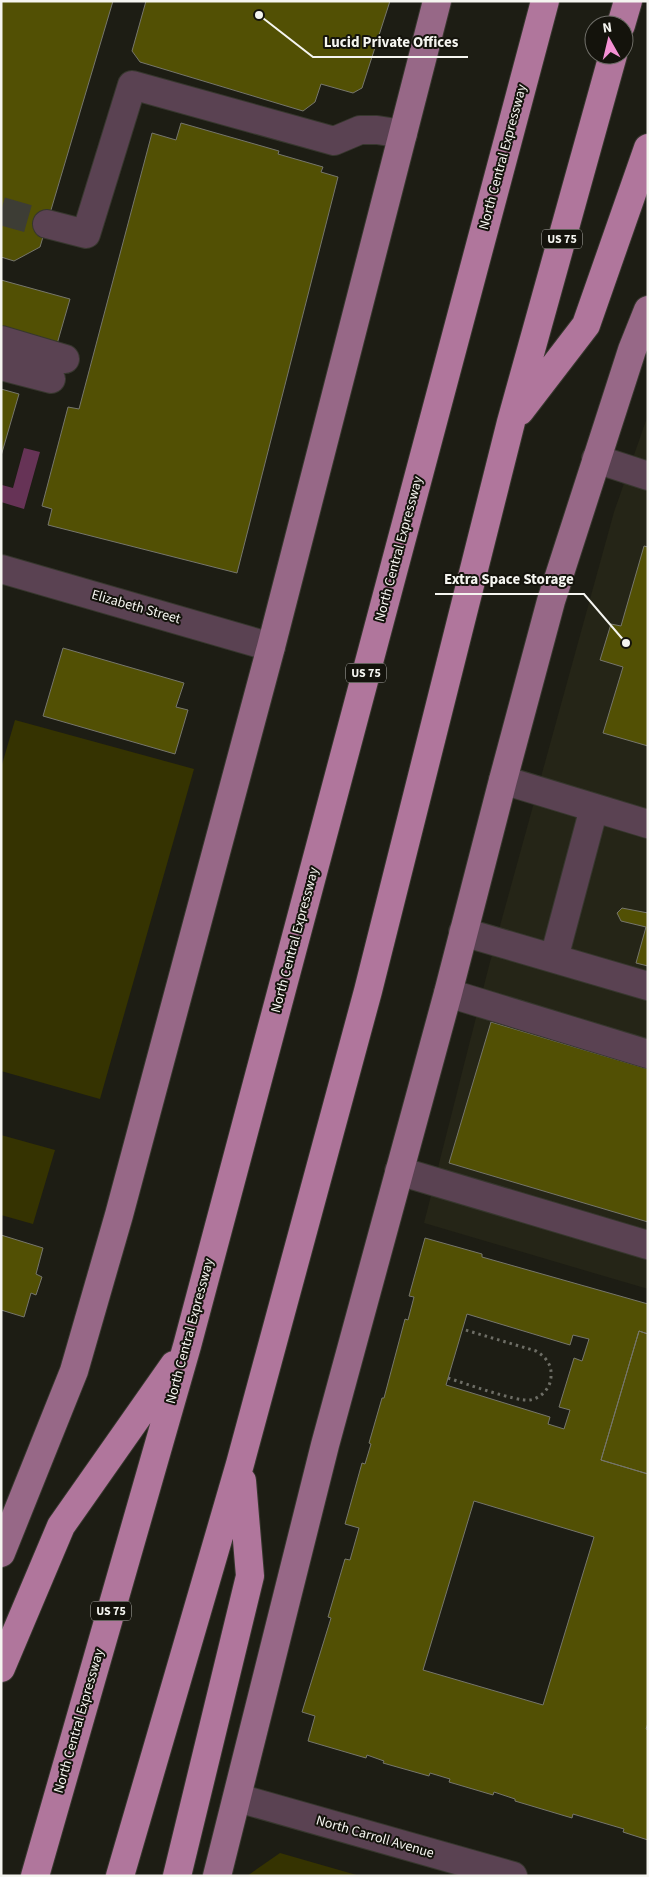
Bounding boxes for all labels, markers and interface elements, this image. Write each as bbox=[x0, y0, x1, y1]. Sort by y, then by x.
north arrow bbox=[584, 15, 634, 65]
text: N bbox=[601, 18, 613, 39]
callout: Lucid Private Offices bbox=[313, 27, 468, 57]
text: Lucid Private Offices bbox=[324, 32, 459, 53]
street label: North Central Expressway bbox=[474, 82, 532, 232]
road number: US 75 bbox=[542, 230, 582, 248]
street label: North Central Expressway bbox=[370, 474, 428, 624]
callout: Extra Space Storage bbox=[435, 564, 584, 594]
text: Extra Space Storage bbox=[444, 569, 574, 590]
street label: Elizabeth Street bbox=[89, 585, 183, 629]
road number: US 75 bbox=[346, 664, 386, 682]
street label: North Central Expressway bbox=[266, 865, 324, 1015]
street label: North Central Expressway bbox=[161, 1256, 219, 1406]
road number: US 75 bbox=[91, 1602, 131, 1620]
street label: North Central Expressway bbox=[49, 1646, 109, 1796]
street label: North Carroll Avenue bbox=[314, 1811, 436, 1863]

